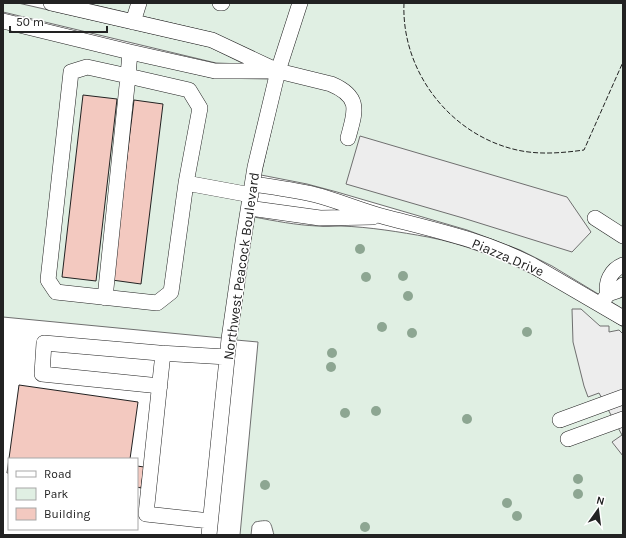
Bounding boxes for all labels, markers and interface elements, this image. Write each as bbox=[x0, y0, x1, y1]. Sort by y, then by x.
scale bar bbox=[10, 8, 107, 34]
text: 50 m bbox=[16, 15, 44, 29]
street label: Northwest Peacock Boulevard bbox=[220, 171, 263, 361]
street label: Piazza Drive bbox=[469, 235, 546, 280]
legend bbox=[8, 458, 138, 530]
text: Road bbox=[44, 467, 72, 481]
text: Park bbox=[44, 487, 69, 501]
north arrow bbox=[578, 490, 618, 530]
text: N bbox=[595, 494, 606, 508]
text: Building bbox=[44, 507, 91, 521]

